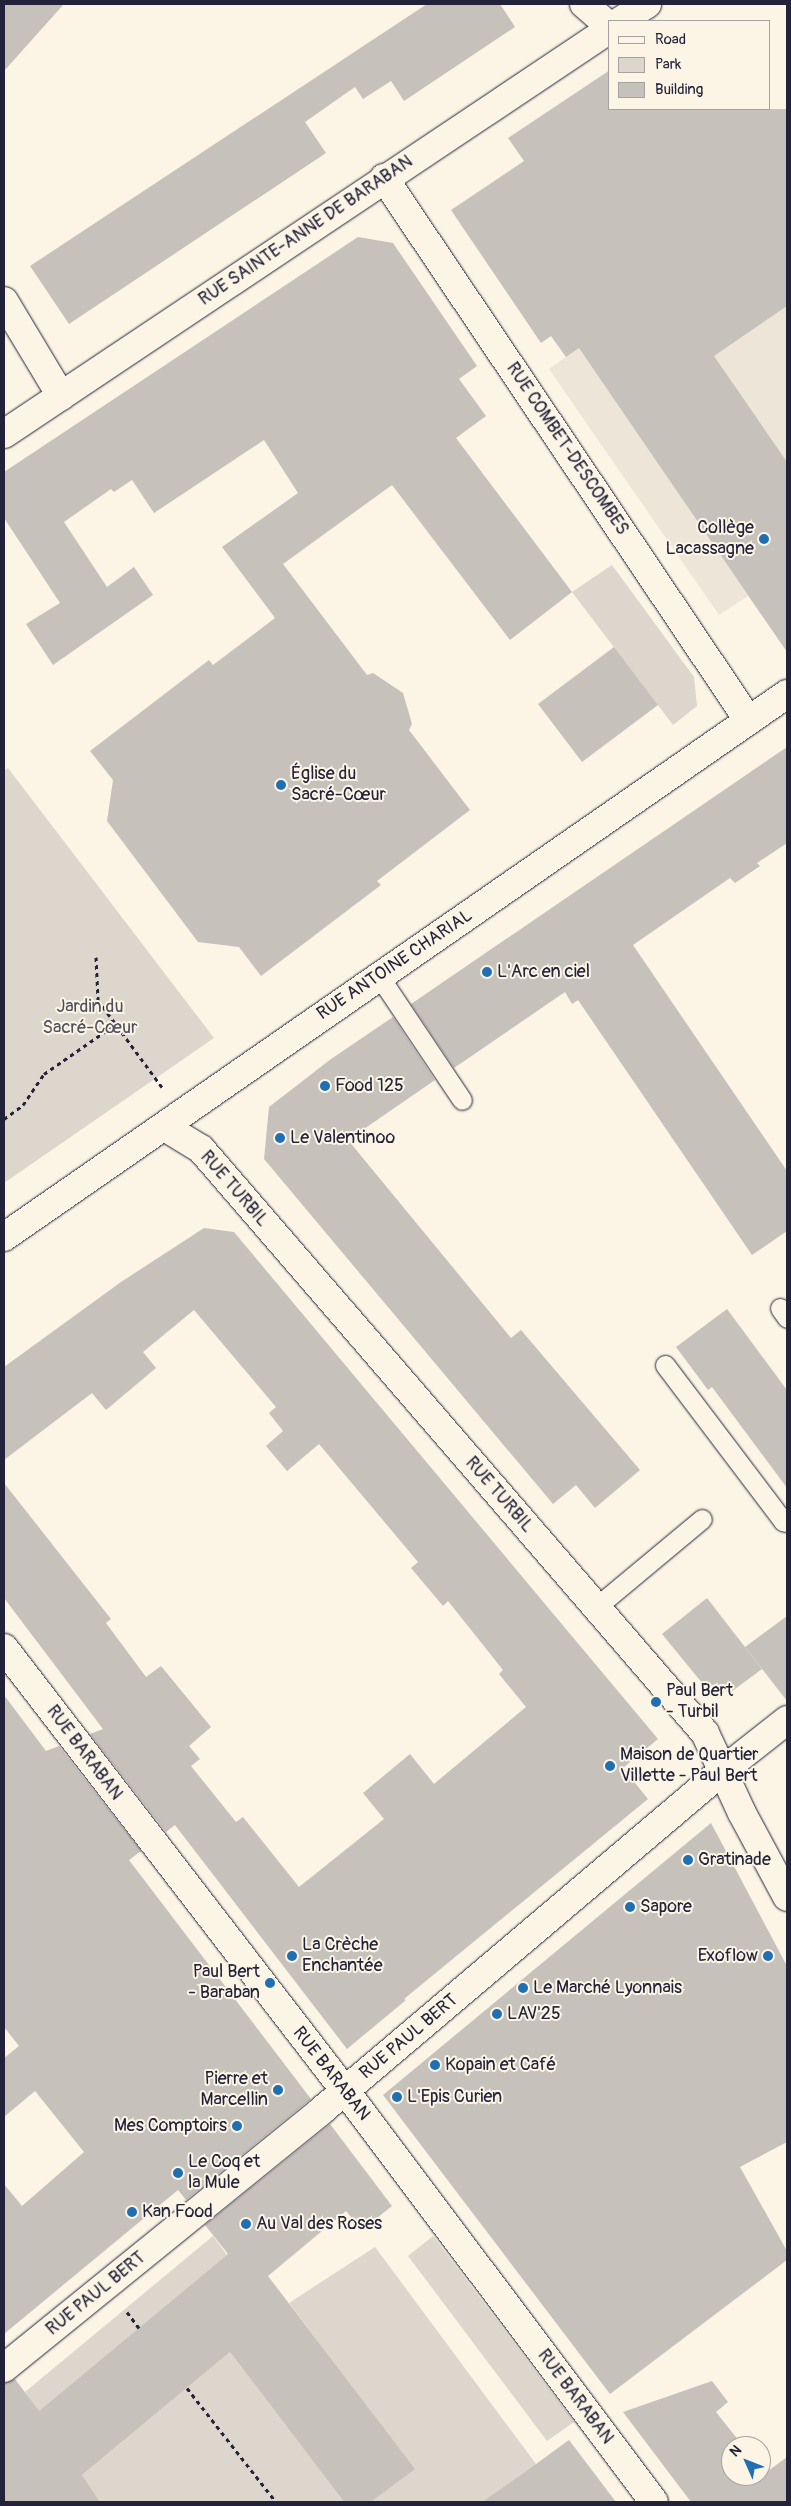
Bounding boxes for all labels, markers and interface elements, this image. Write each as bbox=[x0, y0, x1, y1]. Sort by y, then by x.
legend bbox=[608, 20, 771, 110]
text: Road bbox=[655, 30, 686, 49]
text: Park bbox=[655, 55, 681, 74]
text: Building bbox=[655, 80, 703, 99]
street label: RUE SAINTE-ANNE DE BARABAN bbox=[195, 151, 417, 311]
street label: RUE COMBET-DESCOMBES bbox=[501, 359, 633, 539]
place label: Collège Lacassagne bbox=[665, 518, 754, 560]
marker: Collège Lacassagne bbox=[758, 533, 770, 545]
place label: Église du Sacré-Cœur bbox=[291, 764, 386, 806]
marker: Église du Sacré-Cœur bbox=[275, 779, 287, 791]
street label: RUE ANTOINE CHARIAL bbox=[313, 905, 477, 1025]
place label: L'Arc en ciel bbox=[497, 961, 590, 983]
marker: L'Arc en ciel bbox=[481, 966, 493, 978]
park label: Jardin du Sacré-Cœur bbox=[43, 997, 137, 1040]
place label: Food 125 bbox=[335, 1075, 404, 1097]
marker: Food 125 bbox=[319, 1080, 331, 1092]
place label: Le Valentinoo bbox=[290, 1127, 395, 1149]
marker: Le Valentinoo bbox=[274, 1132, 286, 1144]
street label: RUE TURBIL bbox=[195, 1147, 273, 1231]
street label: RUE TURBIL bbox=[460, 1453, 538, 1537]
place label: Paul Bert - Turbil bbox=[666, 1681, 733, 1724]
marker: Paul Bert - Turbil bbox=[650, 1696, 662, 1708]
street label: RUE BARABAN bbox=[41, 1701, 127, 1805]
place label: Maison de Quartier Villette - Paul Bert bbox=[620, 1745, 759, 1788]
marker: Maison de Quartier Villette - Paul Bert bbox=[604, 1760, 616, 1772]
place label: Gratinade bbox=[698, 1849, 771, 1871]
marker: Gratinade bbox=[682, 1854, 694, 1866]
place label: Sapore bbox=[640, 1896, 692, 1918]
marker: Sapore bbox=[624, 1901, 636, 1913]
place label: La Crèche Enchantée bbox=[302, 1935, 383, 1978]
place label: Exoflow bbox=[698, 1945, 758, 1967]
marker: La Crèche Enchantée bbox=[286, 1950, 298, 1962]
marker: Exoflow bbox=[762, 1950, 774, 1962]
place label: Paul Bert - Baraban bbox=[188, 1962, 260, 2005]
marker: Paul Bert - Baraban bbox=[264, 1977, 276, 1989]
place label: Le Marché Lyonnais bbox=[533, 1977, 682, 1999]
marker: Le Marché Lyonnais bbox=[517, 1982, 529, 1994]
street label: RUE PAUL BERT bbox=[356, 1990, 462, 2084]
place label: LAV'25 bbox=[507, 2003, 561, 2025]
marker: LAV'25 bbox=[491, 2008, 503, 2020]
street label: RUE BARABAN bbox=[288, 2023, 374, 2125]
place label: Kopain et Café bbox=[445, 2054, 556, 2076]
marker: Kopain et Café bbox=[429, 2059, 441, 2071]
place label: Pierre et Marcellin bbox=[200, 2069, 268, 2112]
marker: Pierre et Marcellin bbox=[272, 2084, 284, 2096]
place label: L'Epis Curien bbox=[407, 2086, 502, 2108]
marker: L'Epis Curien bbox=[391, 2091, 403, 2103]
place label: Mes Comptoirs bbox=[114, 2115, 227, 2137]
marker: Mes Comptoirs bbox=[231, 2120, 243, 2132]
place label: Le Coq et la Mule bbox=[188, 2152, 260, 2194]
marker: Le Coq et la Mule bbox=[172, 2167, 184, 2179]
place label: Kan Food bbox=[142, 2201, 213, 2223]
marker: Kan Food bbox=[126, 2206, 138, 2218]
place label: Au Val des Roses bbox=[256, 2213, 382, 2235]
marker: Au Val des Roses bbox=[240, 2218, 252, 2230]
street label: RUE PAUL BERT bbox=[42, 2247, 150, 2341]
street label: RUE BARABAN bbox=[532, 2345, 618, 2449]
north arrow bbox=[721, 2436, 771, 2486]
text: N bbox=[726, 2442, 745, 2460]

